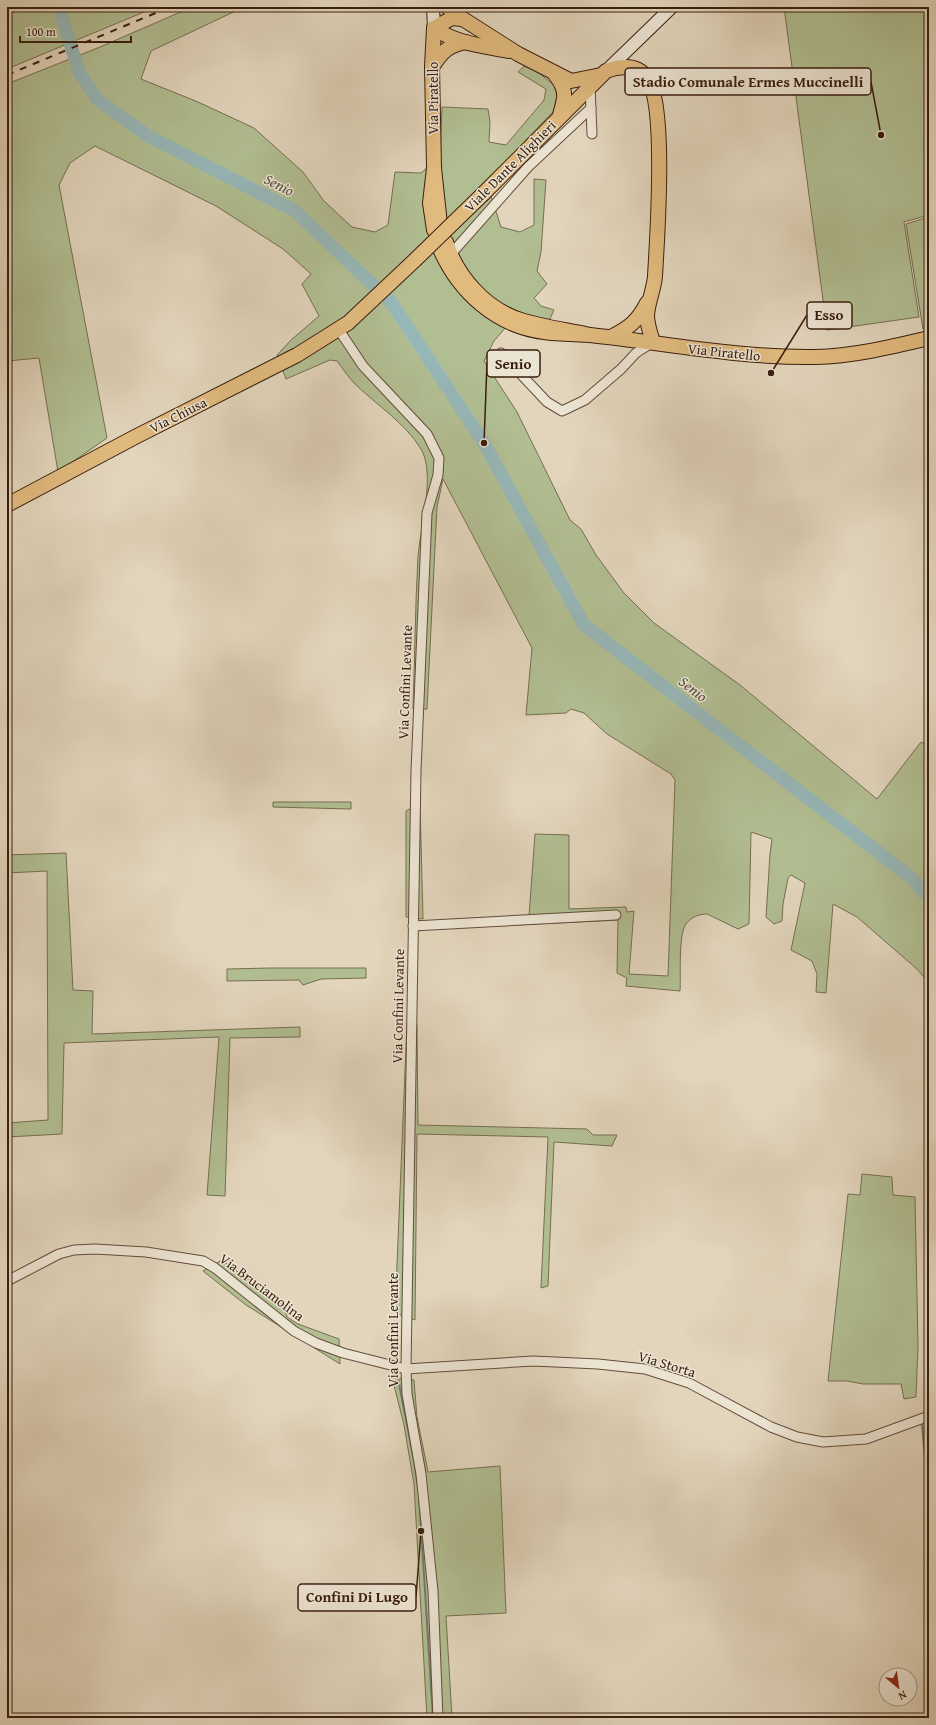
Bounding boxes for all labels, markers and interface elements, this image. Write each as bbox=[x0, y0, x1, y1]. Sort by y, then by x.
scale bar bbox=[20, 18, 131, 44]
text: 100 m bbox=[26, 23, 56, 40]
street label: Via Piratello bbox=[423, 61, 443, 135]
callout: Stadio Comunale Ermes Muccinelli bbox=[625, 68, 871, 95]
text: Stadio Comunale Ermes Muccinelli bbox=[633, 71, 864, 92]
street label: Viale Dante Alighieri bbox=[460, 116, 560, 216]
water label: Senio bbox=[261, 168, 298, 201]
callout: Esso bbox=[807, 302, 852, 329]
text: Esso bbox=[815, 304, 843, 325]
street label: Via Piratello bbox=[687, 338, 761, 366]
callout: Senio bbox=[487, 350, 540, 377]
text: Senio bbox=[495, 353, 531, 374]
street label: Via Chiusa bbox=[146, 392, 210, 438]
street label: Via Confini Levante bbox=[393, 624, 417, 740]
water label: Senio bbox=[675, 671, 712, 707]
street label: Via Confini Levante bbox=[387, 948, 409, 1064]
street label: Via Bruciamolina bbox=[215, 1248, 309, 1326]
street label: Via Confini Levante bbox=[383, 1272, 403, 1387]
street label: Via Storta bbox=[636, 1346, 699, 1382]
callout: Confini Di Lugo bbox=[298, 1584, 416, 1611]
text: Confini Di Lugo bbox=[306, 1586, 408, 1607]
north arrow bbox=[878, 1667, 918, 1707]
text: N bbox=[895, 1687, 910, 1705]

